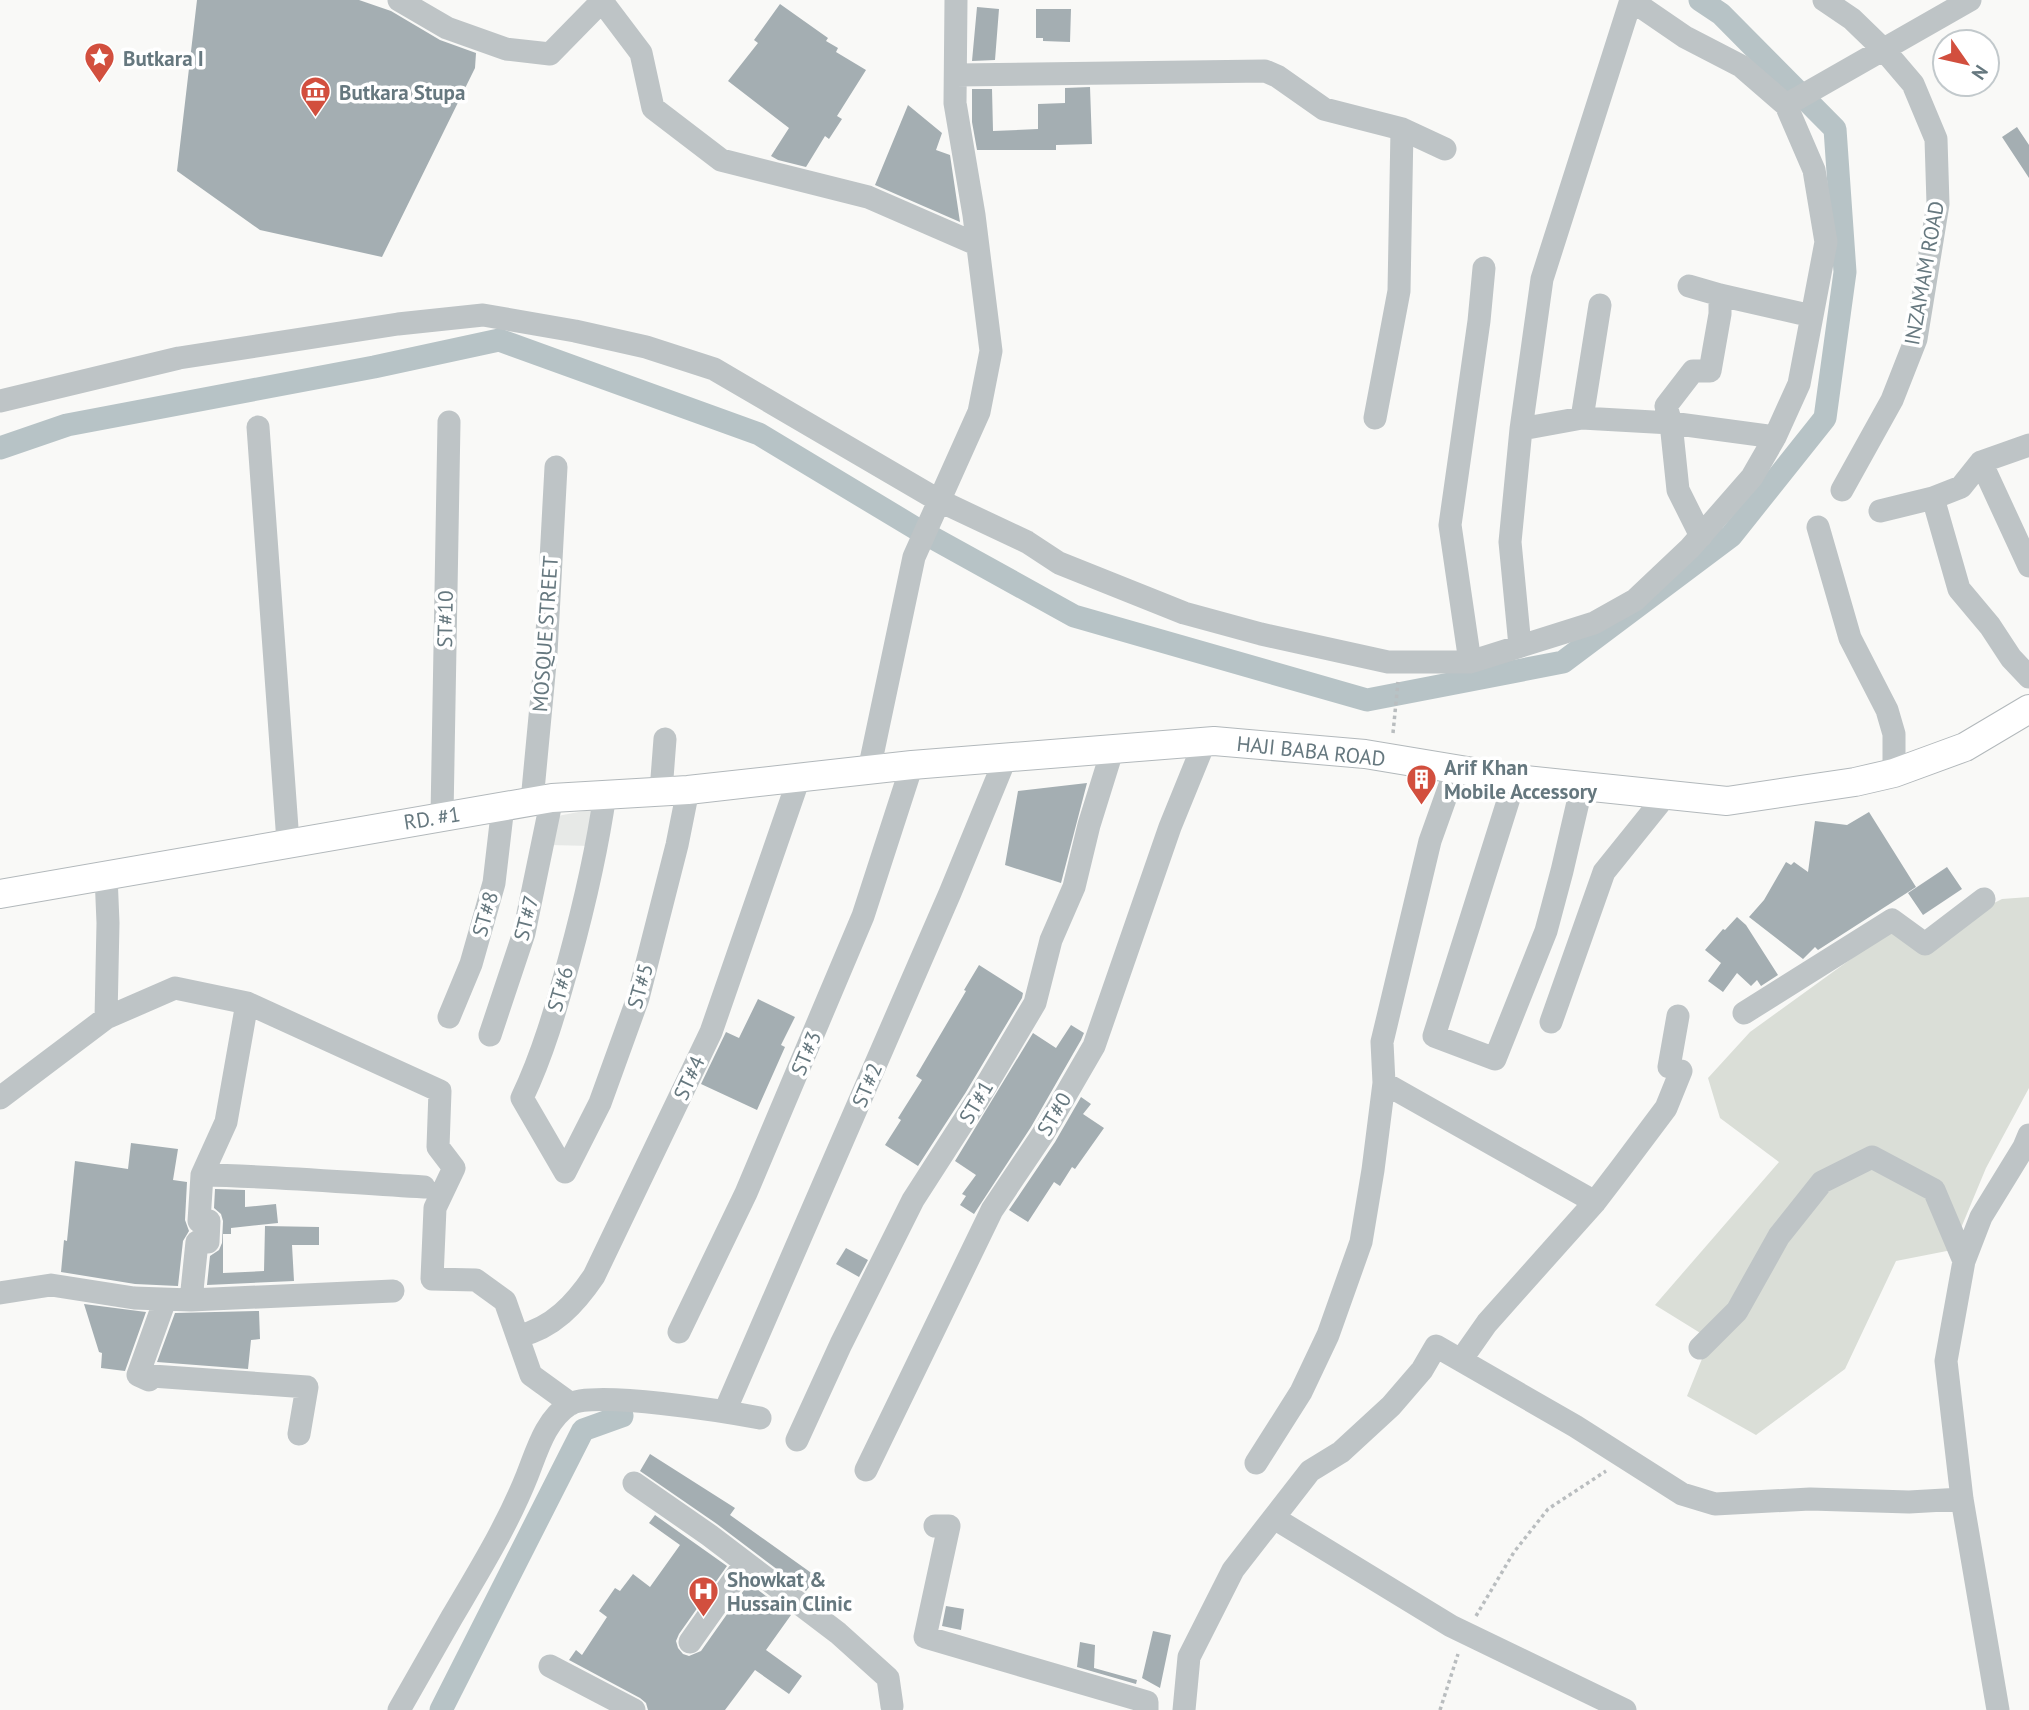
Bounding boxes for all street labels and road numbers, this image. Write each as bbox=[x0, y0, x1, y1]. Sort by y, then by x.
street label: INZAMAM ROAD bbox=[1898, 199, 1950, 347]
street label: MOSQUE STREET bbox=[526, 555, 564, 713]
street label: ST#10 bbox=[431, 590, 459, 648]
street label: HAJI BABA ROAD bbox=[1235, 730, 1387, 772]
street label: RD. #1 bbox=[402, 800, 462, 836]
street label: ST#8 bbox=[466, 888, 504, 940]
street label: ST#7 bbox=[507, 893, 545, 943]
street label: ST#5 bbox=[621, 960, 659, 1012]
street label: ST#6 bbox=[541, 963, 579, 1015]
street label: ST#3 bbox=[785, 1027, 827, 1079]
street label: ST#4 bbox=[667, 1052, 711, 1104]
street label: ST#2 bbox=[846, 1059, 888, 1111]
street label: ST#1 bbox=[953, 1075, 999, 1129]
street label: ST#0 bbox=[1031, 1087, 1077, 1141]

